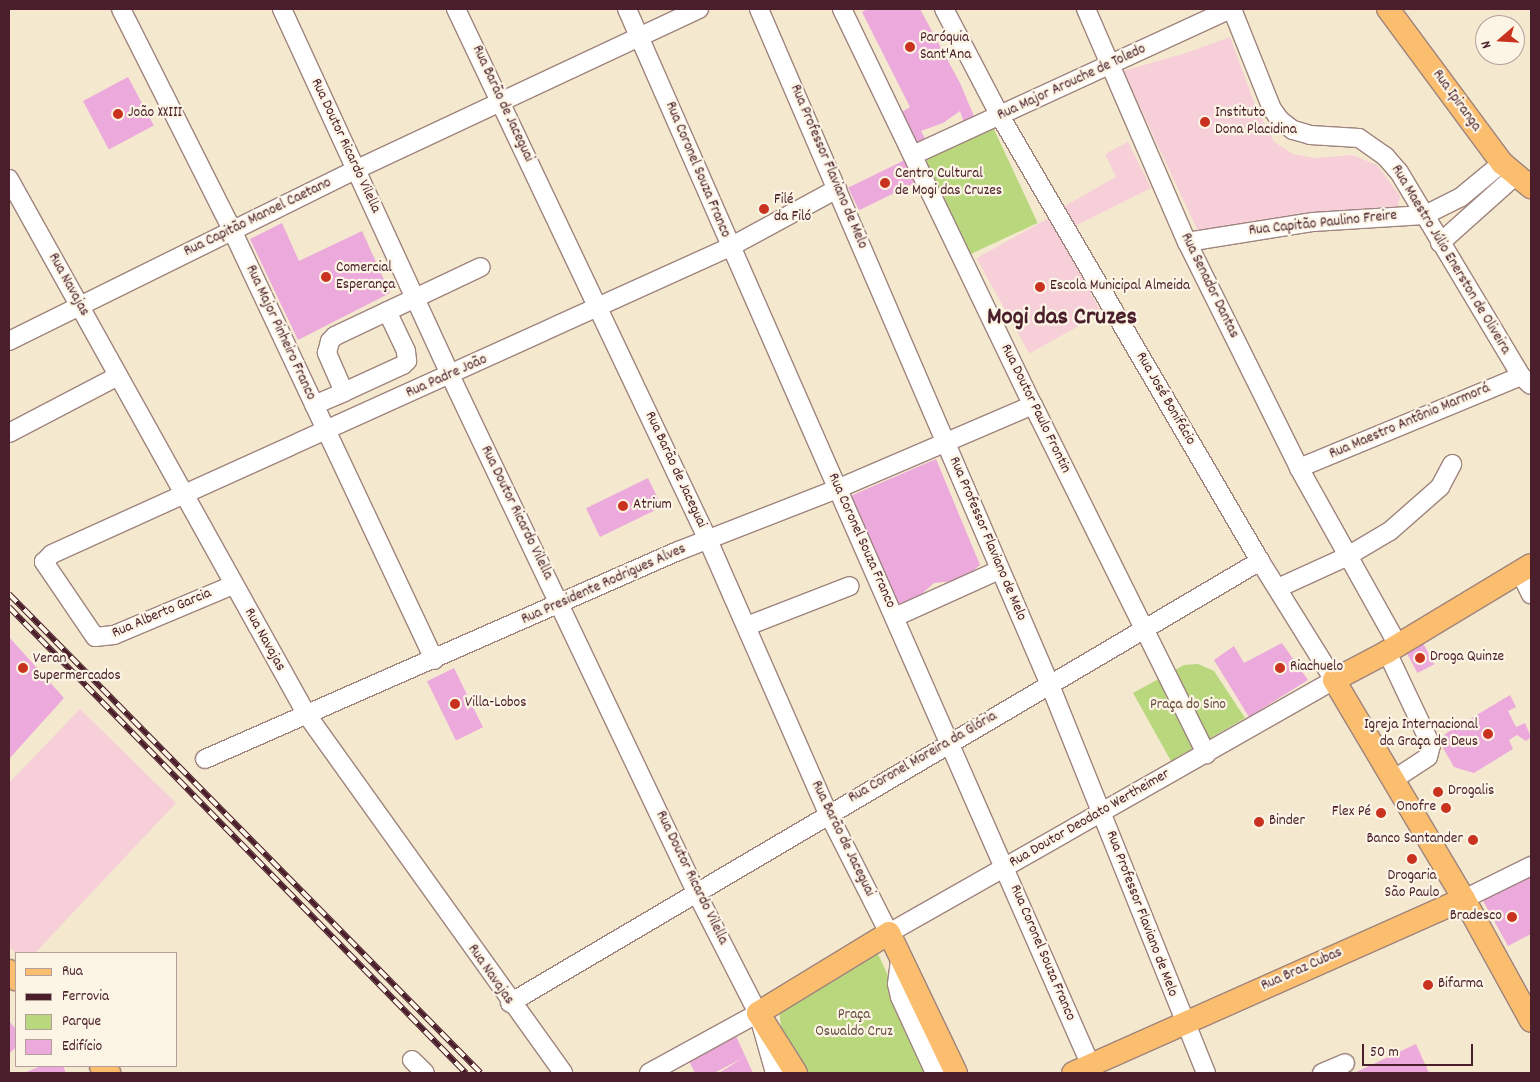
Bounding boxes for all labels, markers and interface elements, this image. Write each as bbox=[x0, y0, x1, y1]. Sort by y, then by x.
north arrow bbox=[1475, 15, 1525, 65]
place label: Paróquia Sant'Ana bbox=[920, 29, 971, 64]
text: N bbox=[1476, 38, 1497, 51]
marker: Paróquia Sant'Ana bbox=[904, 41, 916, 53]
street label: Rua Major Arouche de Toledo bbox=[995, 41, 1149, 125]
street label: Rua Barão de Jaceguai bbox=[467, 43, 537, 165]
street label: Rua Ipiranga bbox=[1428, 67, 1484, 135]
street label: Rua Doutor Ricardo Vilella bbox=[306, 76, 384, 216]
street label: Rua Professor Flaviano de Melo bbox=[785, 82, 871, 252]
street label: Rua Coronel Souza Franco bbox=[660, 99, 734, 241]
place label: Instituto Dona Placidina bbox=[1215, 104, 1297, 139]
place label: João XXIII bbox=[128, 105, 182, 123]
marker: João XXIII bbox=[112, 108, 124, 120]
marker: Instituto Dona Placidina bbox=[1199, 116, 1211, 128]
street label: Rua Maestro Júlio Enerston de Oliveira bbox=[1386, 162, 1514, 358]
place label: Centro Cultural de Mogi das Cruzes bbox=[895, 165, 1002, 200]
street label: Rua Capitão Manoel Caetano bbox=[181, 174, 335, 262]
marker: Centro Cultural de Mogi das Cruzes bbox=[879, 177, 891, 189]
place label: Filé da Filó bbox=[774, 191, 811, 226]
marker: Filé da Filó bbox=[758, 203, 770, 215]
street label: Rua Capitão Paulino Freire bbox=[1248, 207, 1398, 241]
street label: Rua Senador Dantas bbox=[1176, 230, 1242, 342]
street label: Rua Navajas bbox=[43, 250, 93, 320]
place label: Comercial Esperança bbox=[336, 259, 395, 294]
street label: Rua Major Pinheiro Franco bbox=[241, 263, 319, 403]
marker: Comercial Esperança bbox=[320, 271, 332, 283]
place label: Escola Municipal Almeida bbox=[1050, 278, 1190, 296]
marker: Escola Municipal Almeida bbox=[1034, 281, 1046, 293]
district label: Mogi das Cruzes bbox=[987, 303, 1137, 333]
street label: Rua Doutor Paulo Frontin bbox=[996, 342, 1074, 476]
street label: Rua José Bonifácio bbox=[1131, 349, 1199, 449]
street label: Rua Padre João bbox=[404, 351, 490, 403]
street label: Rua Maestro Antônio Marmorá bbox=[1327, 380, 1493, 464]
street label: Rua Barão de Jaceguai bbox=[640, 409, 710, 531]
street label: Rua Doutor Ricardo Vilella bbox=[476, 443, 556, 583]
street label: Rua Professor Flaviano de Melo bbox=[944, 454, 1030, 624]
street label: Rua Coronel Souza Franco bbox=[823, 471, 899, 611]
place label: Atrium bbox=[633, 497, 672, 515]
marker: Atrium bbox=[617, 500, 629, 512]
street label: Rua Presidente Rodrigues Alves bbox=[519, 541, 689, 629]
street label: Rua Alberto Garcia bbox=[110, 585, 214, 643]
street label: Rua Navajas bbox=[239, 605, 289, 675]
place label: Droga Quinze bbox=[1430, 649, 1504, 667]
place label: Veran Supermercados bbox=[33, 650, 121, 685]
marker: Droga Quinze bbox=[1414, 652, 1426, 664]
place label: Riachuelo bbox=[1290, 659, 1343, 677]
marker: Veran Supermercados bbox=[17, 662, 29, 674]
marker: Riachuelo bbox=[1274, 662, 1286, 674]
place label: Villa-Lobos bbox=[465, 695, 527, 713]
park label: Praça do Sino bbox=[1150, 697, 1226, 715]
marker: Villa-Lobos bbox=[449, 698, 461, 710]
street label: Rua Coronel Moreira da Glória bbox=[846, 708, 1000, 808]
place label: Igreja Internacional da Graça de Deus bbox=[1364, 716, 1478, 751]
marker: Igreja Internacional da Graça de Deus bbox=[1482, 728, 1494, 740]
street label: Rua Doutor Deodato Wertheimer bbox=[1007, 766, 1173, 872]
street label: Rua Barão de Jaceguai bbox=[806, 778, 878, 900]
place label: Drogalis bbox=[1448, 783, 1494, 801]
marker: Drogalis bbox=[1432, 786, 1444, 798]
place label: Onofre bbox=[1396, 799, 1436, 817]
marker: Onofre bbox=[1440, 802, 1452, 814]
place label: Flex Pé bbox=[1332, 804, 1371, 822]
marker: Flex Pé bbox=[1375, 807, 1387, 819]
street label: Rua Doutor Ricardo Vilella bbox=[651, 808, 731, 948]
place label: Binder bbox=[1269, 813, 1305, 831]
marker: Binder bbox=[1253, 816, 1265, 828]
street label: Rua Professor Flaviano de Melo bbox=[1101, 828, 1181, 1000]
place label: Banco Santander bbox=[1367, 831, 1463, 849]
marker: Banco Santander bbox=[1467, 834, 1479, 846]
marker: Drogaria São Paulo bbox=[1406, 853, 1418, 865]
place label: Drogaria São Paulo bbox=[1385, 867, 1439, 902]
street label: Rua Coronel Souza Franco bbox=[1005, 882, 1079, 1024]
place label: Bradesco bbox=[1450, 908, 1502, 926]
marker: Bradesco bbox=[1506, 911, 1518, 923]
street label: Rua Navajas bbox=[463, 941, 517, 1009]
street label: Rua Braz Cubas bbox=[1259, 944, 1345, 996]
legend bbox=[15, 952, 178, 1067]
text: Rua bbox=[62, 961, 83, 983]
place label: Bifarma bbox=[1438, 976, 1483, 994]
marker: Bifarma bbox=[1422, 979, 1434, 991]
text: Ferrovia bbox=[62, 986, 109, 1008]
park label: Praça Oswaldo Cruz bbox=[815, 1006, 893, 1041]
text: Parque bbox=[62, 1011, 101, 1033]
scale bar bbox=[1365, 1034, 1476, 1066]
text: Edifício bbox=[62, 1036, 102, 1058]
text: 50 m bbox=[1370, 1042, 1399, 1064]

